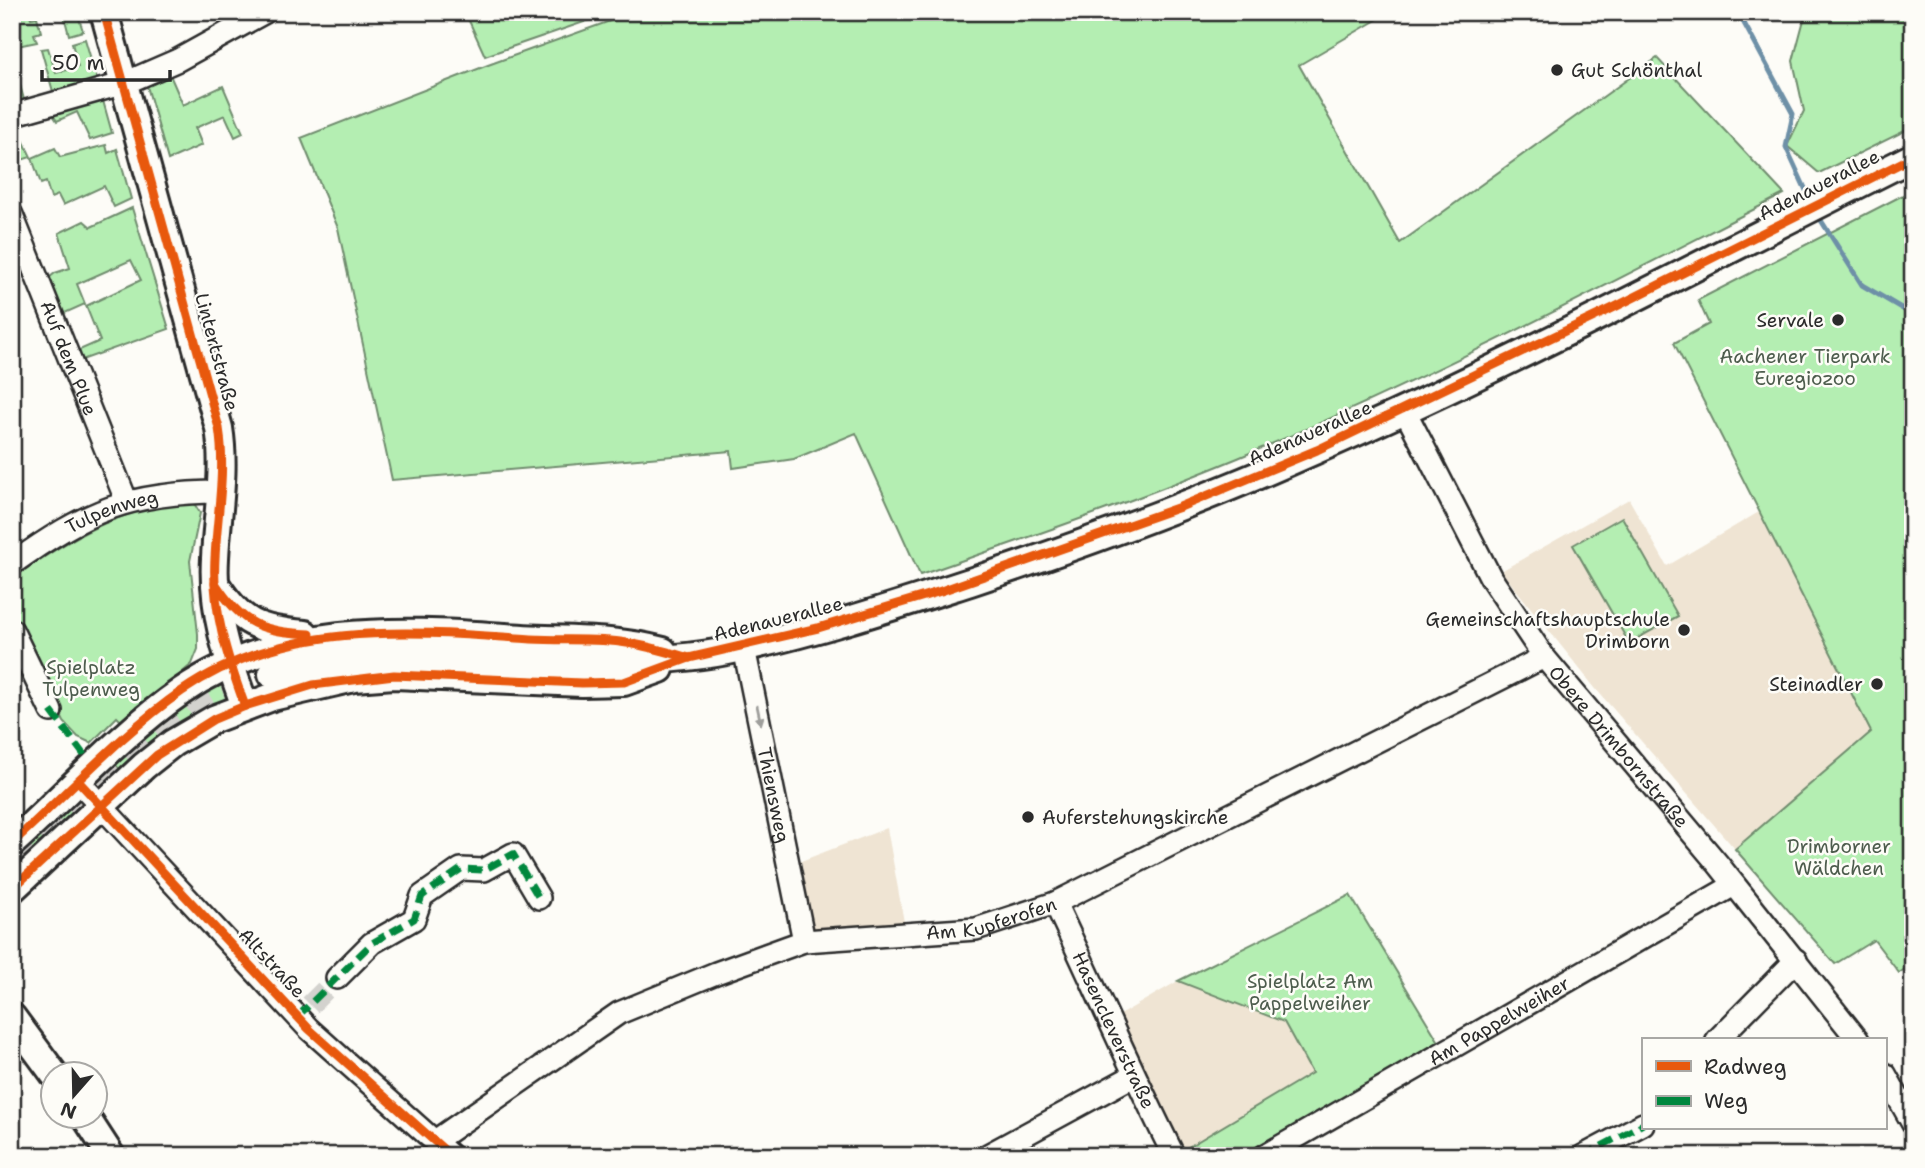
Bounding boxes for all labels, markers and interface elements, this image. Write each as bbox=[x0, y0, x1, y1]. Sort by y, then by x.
scale bar bbox=[42, 38, 170, 82]
text: 50 m bbox=[52, 49, 105, 77]
place label: Gut Schönthal bbox=[1571, 58, 1702, 83]
marker: Gut Schönthal bbox=[1549, 62, 1565, 78]
street label: Adenauerallee bbox=[1754, 144, 1884, 226]
street label: Lintertstraße bbox=[189, 290, 245, 414]
street label: Auf dem Plue bbox=[35, 297, 103, 419]
place label: Servale bbox=[1757, 308, 1824, 333]
marker: Servale bbox=[1830, 312, 1846, 328]
park label: Aachener Tierpark Euregiozoo bbox=[1719, 344, 1891, 391]
street label: Adenauerallee bbox=[1244, 395, 1376, 471]
street label: Tulpenweg bbox=[61, 484, 160, 539]
street label: Adenauerallee bbox=[711, 591, 845, 647]
place label: Gemeinschaftshauptschule Drimborn bbox=[1426, 607, 1670, 654]
marker: Gemeinschaftshauptschule Drimborn bbox=[1676, 622, 1692, 638]
park label: Spielplatz Tulpenweg bbox=[42, 655, 140, 702]
street label: Obere Drimbornstraße bbox=[1544, 660, 1695, 833]
place label: Steinadler bbox=[1769, 672, 1863, 697]
marker: Steinadler bbox=[1869, 676, 1885, 692]
one-way arrow bbox=[753, 704, 764, 726]
street label: Thiensweg bbox=[752, 745, 796, 845]
place label: Auferstehungskirche bbox=[1042, 805, 1228, 830]
marker: Auferstehungskirche bbox=[1020, 809, 1036, 825]
park label: Drimborner Wäldchen bbox=[1787, 834, 1891, 881]
street label: Am Kupferofen bbox=[925, 891, 1059, 945]
street label: Altstraße bbox=[233, 923, 311, 1003]
street label: Hasencleverstraße bbox=[1067, 947, 1161, 1113]
park label: Spielplatz Am Pappelweiher bbox=[1247, 969, 1373, 1016]
street label: Am Pappelweiher bbox=[1424, 970, 1574, 1071]
legend bbox=[1642, 1038, 1886, 1130]
text: Radweg bbox=[1704, 1053, 1787, 1081]
north arrow bbox=[38, 1060, 108, 1130]
text: Weg bbox=[1704, 1087, 1748, 1115]
text: N bbox=[57, 1096, 80, 1125]

